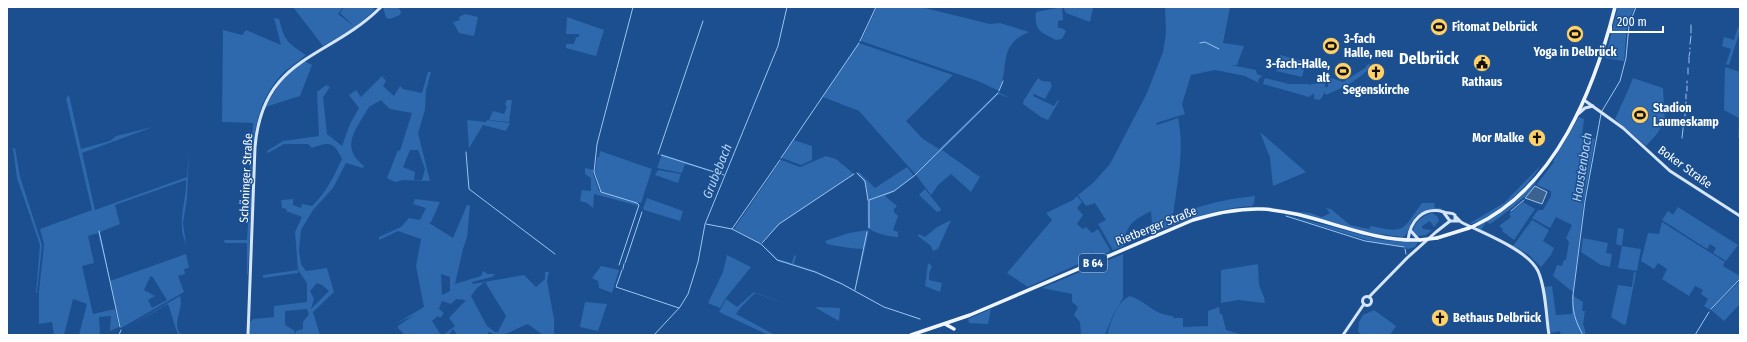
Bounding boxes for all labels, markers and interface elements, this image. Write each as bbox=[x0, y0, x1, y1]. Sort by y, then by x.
scale bar bbox=[1611, 8, 1663, 34]
text: 200 m bbox=[1617, 15, 1647, 29]
sports icon: Fitomat Delbrück bbox=[1429, 17, 1449, 37]
place label: Fitomat Delbrück bbox=[1452, 20, 1538, 34]
sports icon: Yoga in Delbrück bbox=[1565, 24, 1585, 44]
place label: 3-fach Halle, neu bbox=[1343, 32, 1393, 60]
sports icon: 3-fach Halle, neu bbox=[1321, 36, 1341, 56]
place label: Yoga in Delbrück bbox=[1532, 45, 1617, 59]
district label: Delbrück bbox=[1399, 49, 1460, 68]
public building icon: Rathaus bbox=[1472, 53, 1492, 73]
place label: 3-fach-Halle, alt bbox=[1265, 57, 1331, 85]
sports icon: 3-fach-Halle, alt bbox=[1333, 61, 1353, 81]
church icon: Segenskirche bbox=[1366, 62, 1386, 82]
place label: Rathaus bbox=[1462, 75, 1503, 89]
place label: Segenskirche bbox=[1343, 83, 1409, 97]
place label: Stadion Laumeskamp bbox=[1653, 101, 1719, 129]
sports icon: Stadion Laumeskamp bbox=[1630, 105, 1650, 125]
church icon: Mor Malke bbox=[1527, 128, 1547, 148]
place label: Mor Malke bbox=[1472, 131, 1524, 145]
water label: Haustenbach bbox=[1569, 131, 1595, 203]
street label: Schöninger Straße bbox=[237, 133, 255, 223]
water label: Grubebach bbox=[699, 141, 735, 201]
street label: Boker Straße bbox=[1655, 143, 1715, 191]
street label: Rietberger Straße bbox=[1113, 203, 1199, 249]
road number: B 64 bbox=[1079, 254, 1107, 272]
church icon: Bethaus Delbrück bbox=[1430, 308, 1450, 328]
place label: Bethaus Delbrück bbox=[1453, 311, 1542, 325]

